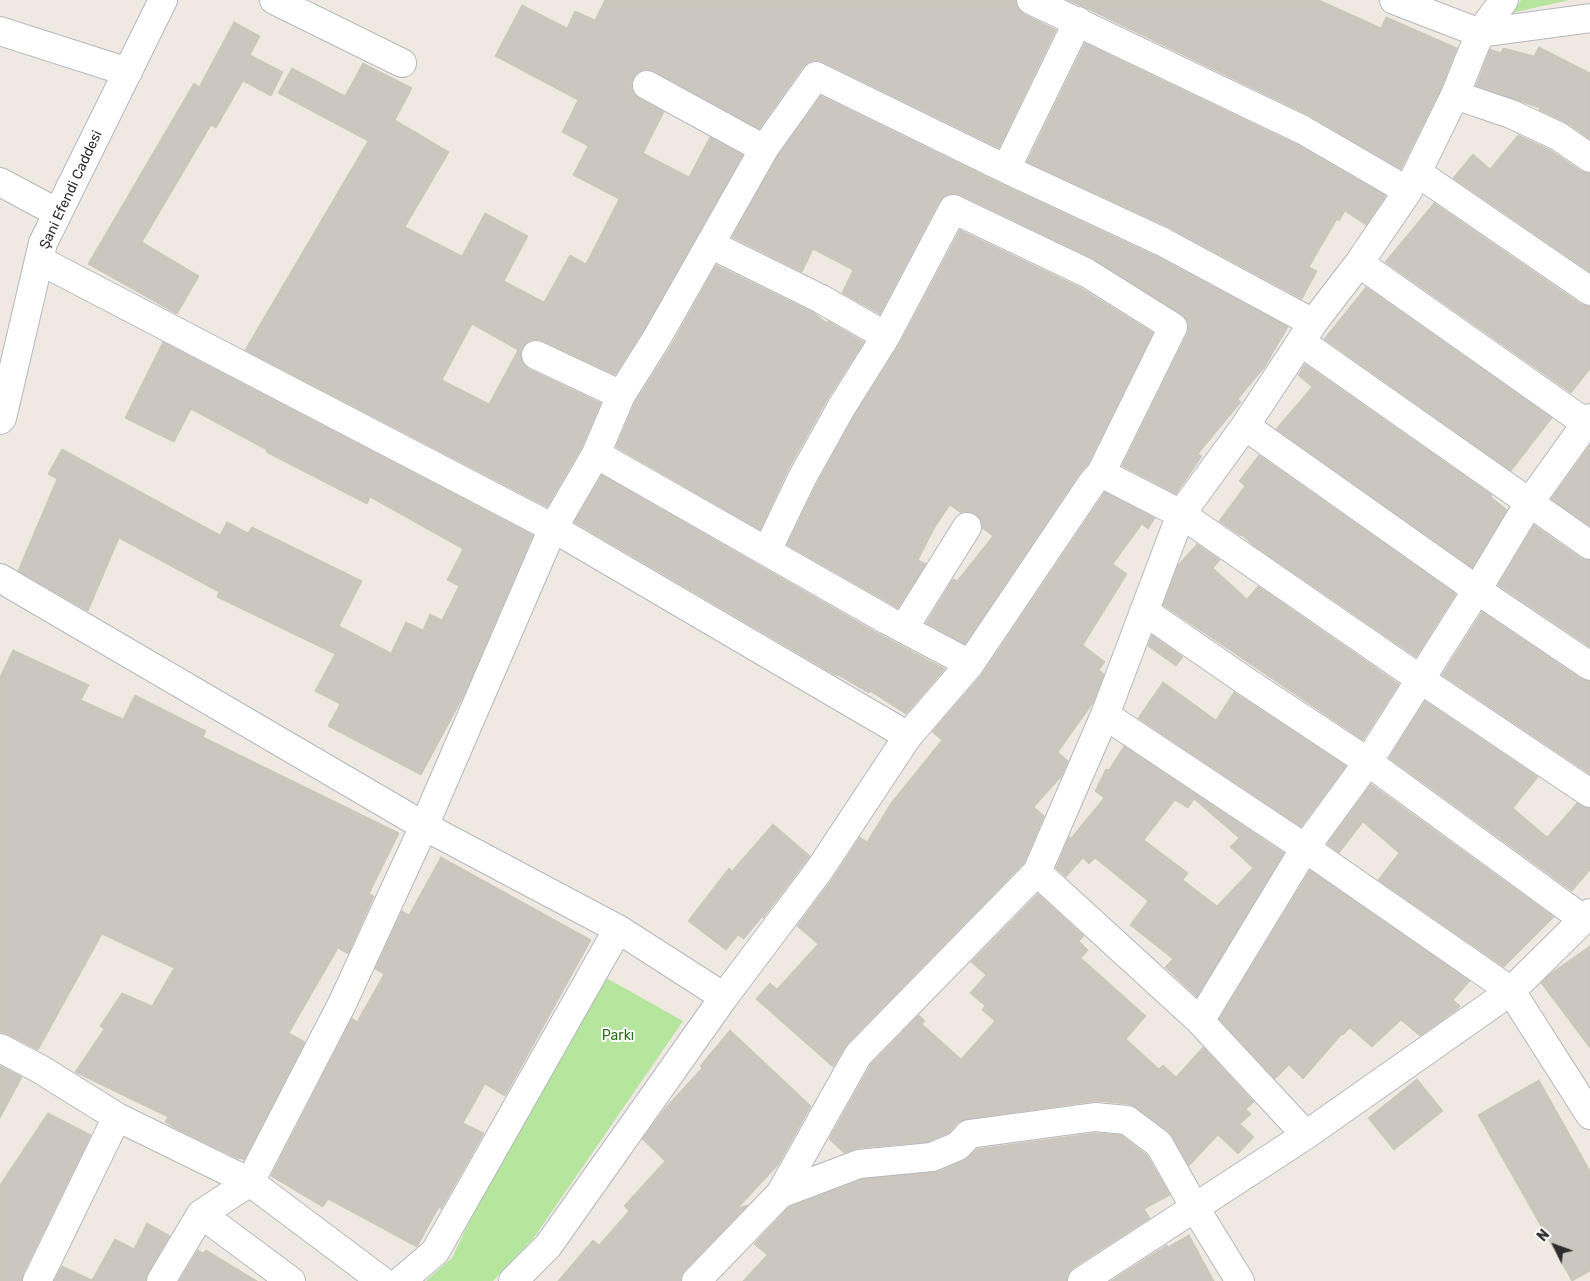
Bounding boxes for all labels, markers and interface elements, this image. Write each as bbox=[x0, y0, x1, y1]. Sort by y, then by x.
street label: Şani Efendi Caddesi bbox=[36, 128, 106, 252]
park label: Parkı bbox=[602, 1028, 634, 1044]
north arrow bbox=[1530, 1221, 1580, 1271]
text: N bbox=[1534, 1226, 1553, 1245]

